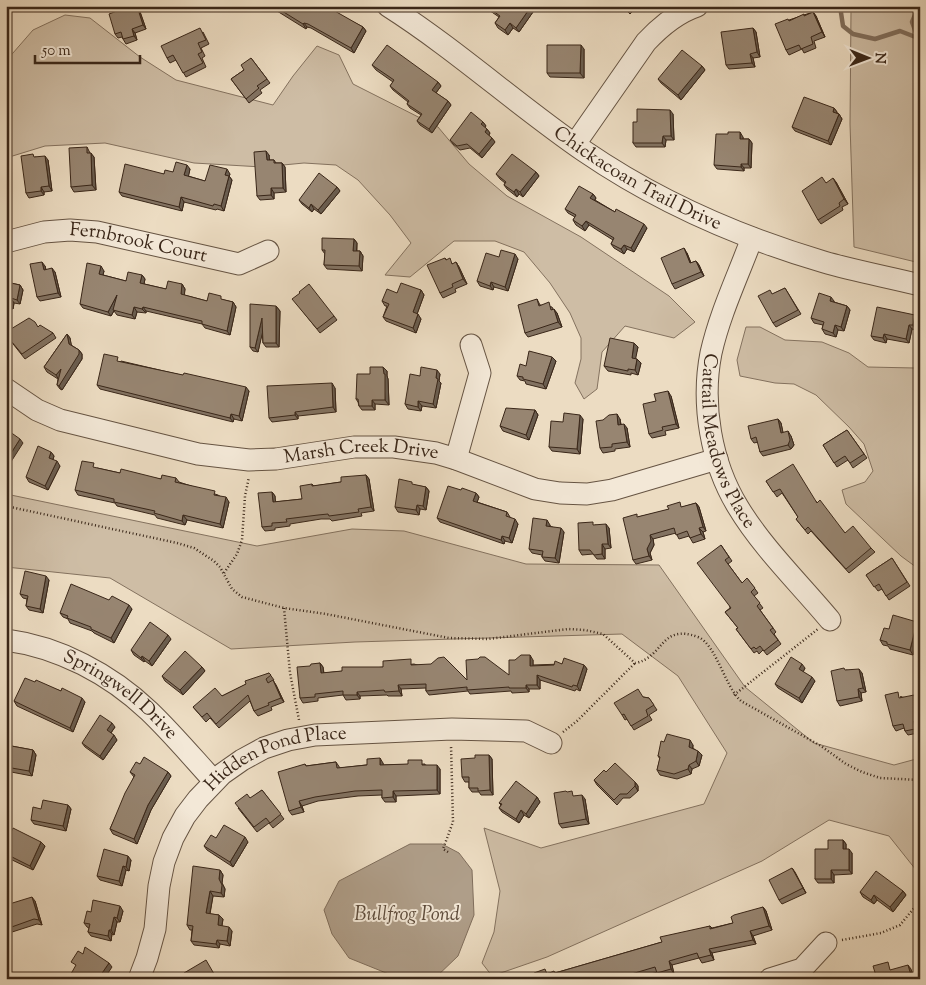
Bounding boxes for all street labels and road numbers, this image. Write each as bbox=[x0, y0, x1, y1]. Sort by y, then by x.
street label: Chickacoan Trail Drive bbox=[547, 120, 726, 237]
street label: Fernbrook Court bbox=[69, 217, 210, 270]
street label: Cattail Meadows Place bbox=[694, 351, 762, 534]
street label: Marsh Creek Drive bbox=[282, 434, 441, 471]
street label: Springwell Drive bbox=[59, 643, 184, 746]
street label: Hidden Pond Place bbox=[198, 720, 347, 798]

